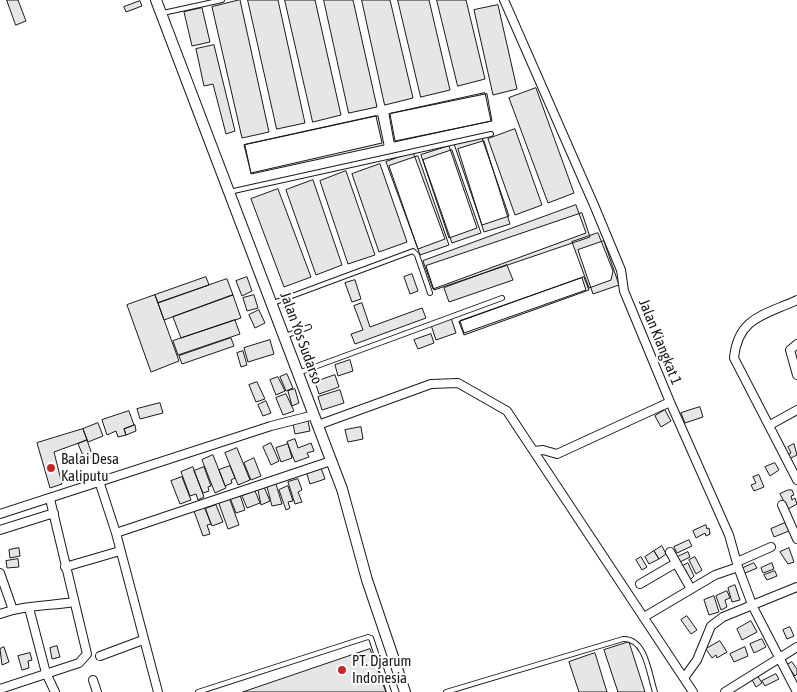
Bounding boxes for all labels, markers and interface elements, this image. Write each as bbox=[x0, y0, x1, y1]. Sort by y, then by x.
street label: Jalan Yos Sudarso bbox=[276, 290, 326, 386]
street label: Jalan Kiangkat 1 bbox=[635, 297, 685, 387]
place label: Balai Desa Kaliputu bbox=[61, 450, 119, 485]
marker: Balai Desa Kaliputu bbox=[45, 462, 57, 474]
place label: PT. Djarum Indonesia bbox=[352, 652, 411, 687]
marker: PT. Djarum Indonesia bbox=[336, 664, 348, 676]

